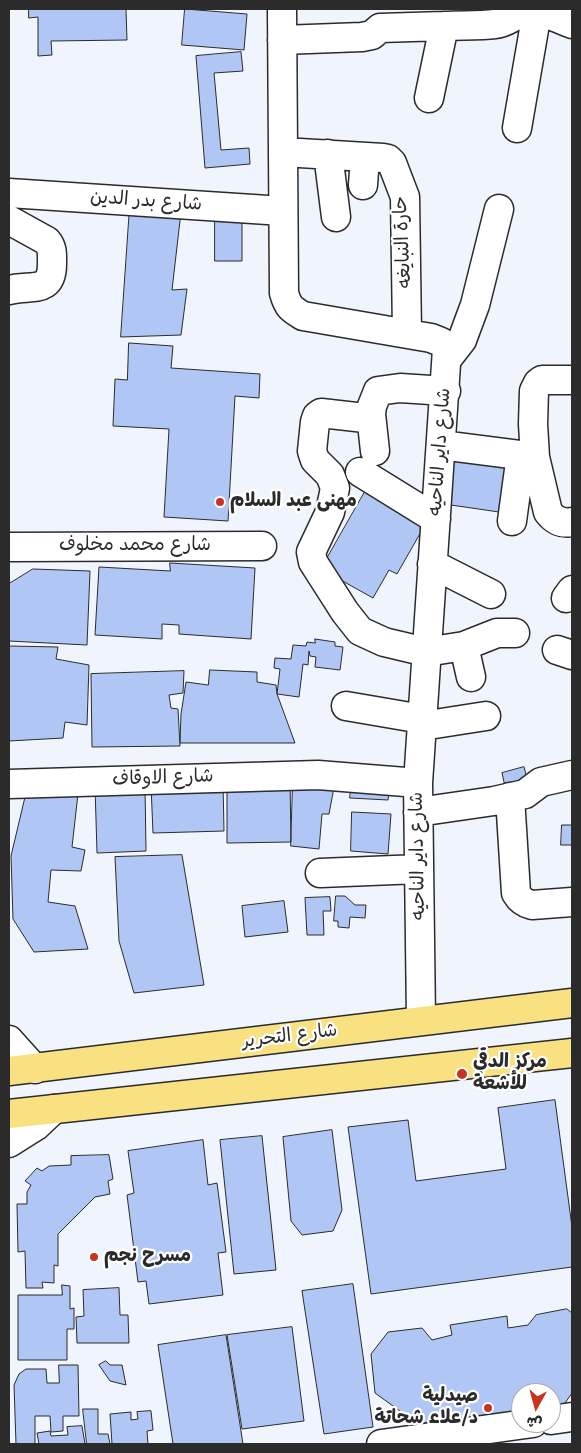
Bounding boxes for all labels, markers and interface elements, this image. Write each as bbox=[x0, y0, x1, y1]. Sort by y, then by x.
street label: شارع بدر الدين bbox=[89, 187, 203, 217]
street label: حارة النبايغه bbox=[390, 195, 418, 289]
street label: شارع داير الناحيه bbox=[425, 387, 457, 517]
place label: مهنى عبد السلام bbox=[230, 491, 357, 513]
marker: مهنى عبد السلام bbox=[214, 496, 226, 508]
street label: شارع محمد مخلوف bbox=[59, 535, 211, 557]
street label: شارع الاوقاف bbox=[112, 766, 214, 792]
street label: شارع داير الناحيه bbox=[406, 792, 432, 920]
street label: شارع التحرير bbox=[241, 1020, 339, 1054]
place label: مركز الدقي للأشعة bbox=[473, 1052, 547, 1096]
marker: مركز الدقي للأشعة bbox=[455, 1067, 469, 1081]
place label: مسرح نجم bbox=[104, 1246, 191, 1268]
marker: مسرح نجم bbox=[88, 1251, 100, 1263]
north arrow bbox=[511, 1383, 561, 1433]
place label: صيدلية د/علاء شحاتة bbox=[375, 1386, 478, 1430]
marker: صيدلية د/علاء شحاتة bbox=[482, 1402, 494, 1414]
text: ش bbox=[526, 1412, 543, 1432]

